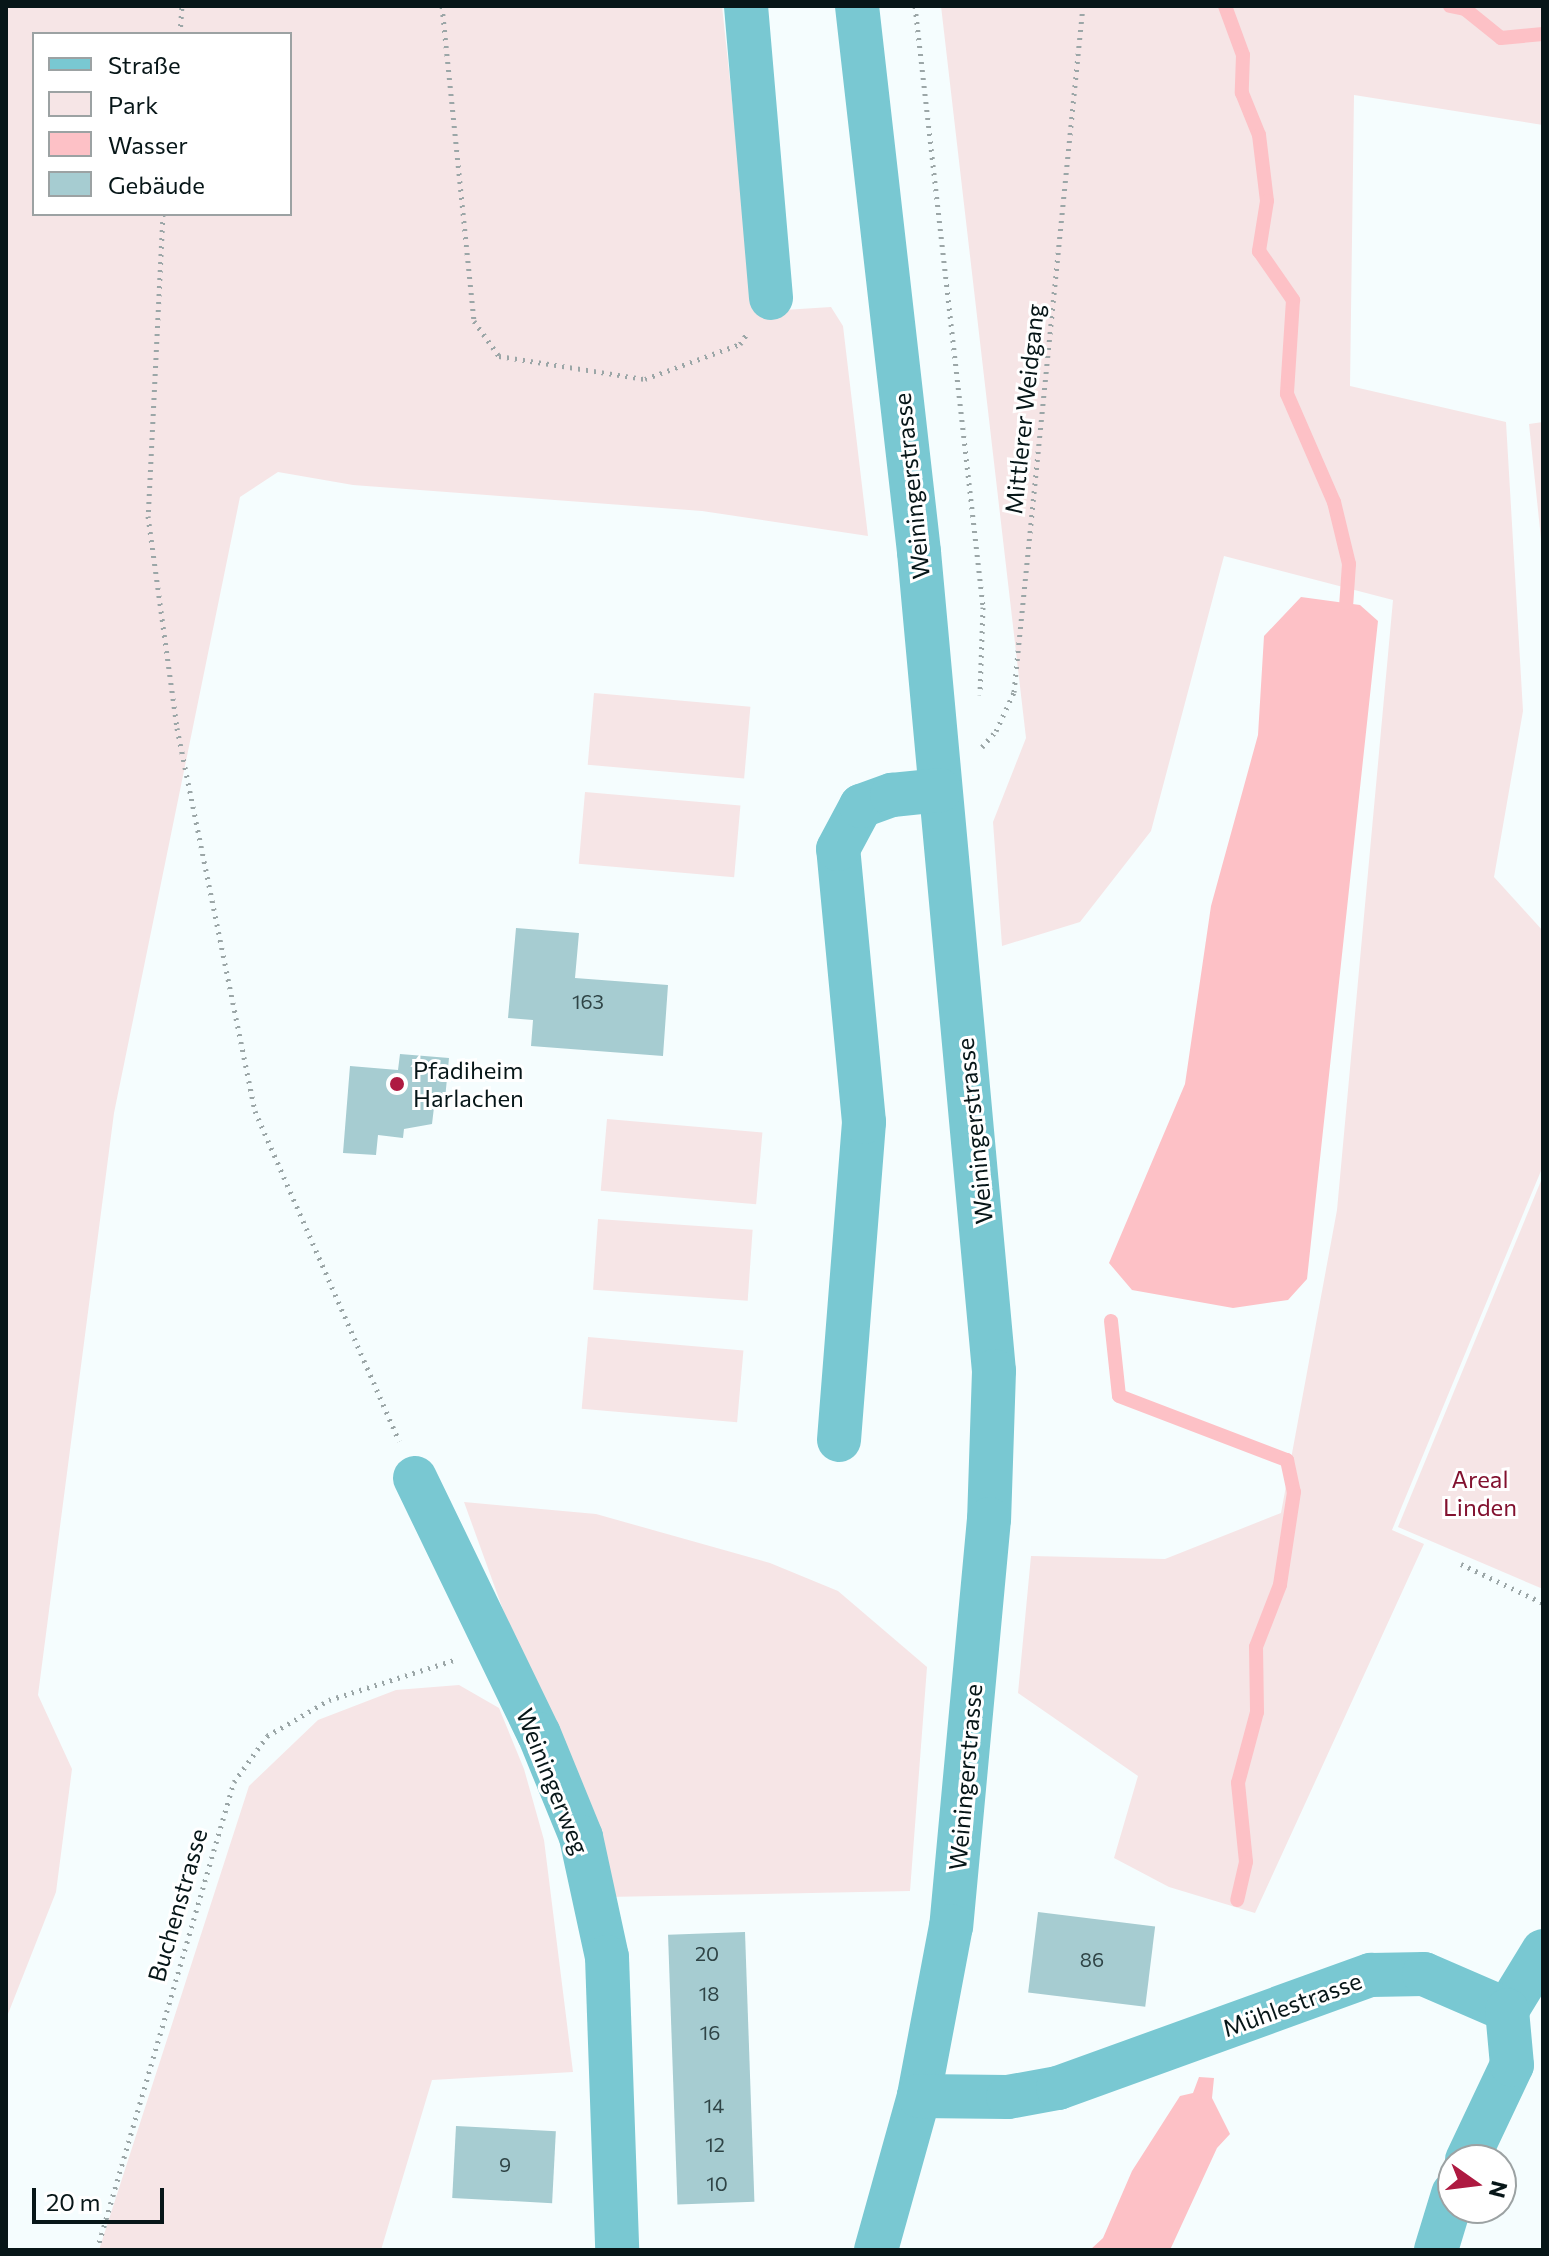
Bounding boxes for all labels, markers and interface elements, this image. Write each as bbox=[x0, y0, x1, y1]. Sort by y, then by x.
legend bbox=[32, 32, 292, 216]
text: Straße bbox=[108, 50, 181, 79]
text: Park bbox=[108, 90, 158, 119]
text: Wasser bbox=[108, 130, 188, 159]
text: Gebäude bbox=[108, 170, 205, 199]
street label: Mittlerer Weidgang bbox=[999, 302, 1049, 516]
street label: Weiningerstrasse bbox=[887, 392, 935, 580]
house number: 163 bbox=[572, 989, 604, 1013]
street label: Weiningerstrasse bbox=[950, 1037, 998, 1225]
place label: Pfadiheim Harlachen bbox=[413, 1056, 524, 1112]
marker: Pfadiheim Harlachen bbox=[388, 1075, 406, 1093]
park label: Areal Linden bbox=[1443, 1465, 1517, 1521]
street label: Weiningerstrasse bbox=[943, 1683, 987, 1871]
street label: Weiningerweg bbox=[511, 1704, 595, 1858]
street label: Buchenstrasse bbox=[141, 1825, 213, 1985]
house number: 20 bbox=[695, 1941, 719, 1965]
house number: 86 bbox=[1080, 1947, 1104, 1971]
street label: Mühlestrasse bbox=[1219, 1966, 1365, 2042]
house number: 18 bbox=[699, 1981, 719, 2005]
house number: 16 bbox=[700, 2020, 720, 2044]
house number: 14 bbox=[704, 2093, 724, 2117]
house number: 12 bbox=[705, 2132, 725, 2156]
north arrow bbox=[1437, 2144, 1517, 2224]
house number: 9 bbox=[499, 2152, 511, 2176]
house number: 10 bbox=[706, 2171, 728, 2195]
scale bar bbox=[36, 2172, 168, 2222]
text: N bbox=[1484, 2178, 1514, 2201]
text: 20 m bbox=[46, 2187, 100, 2216]

